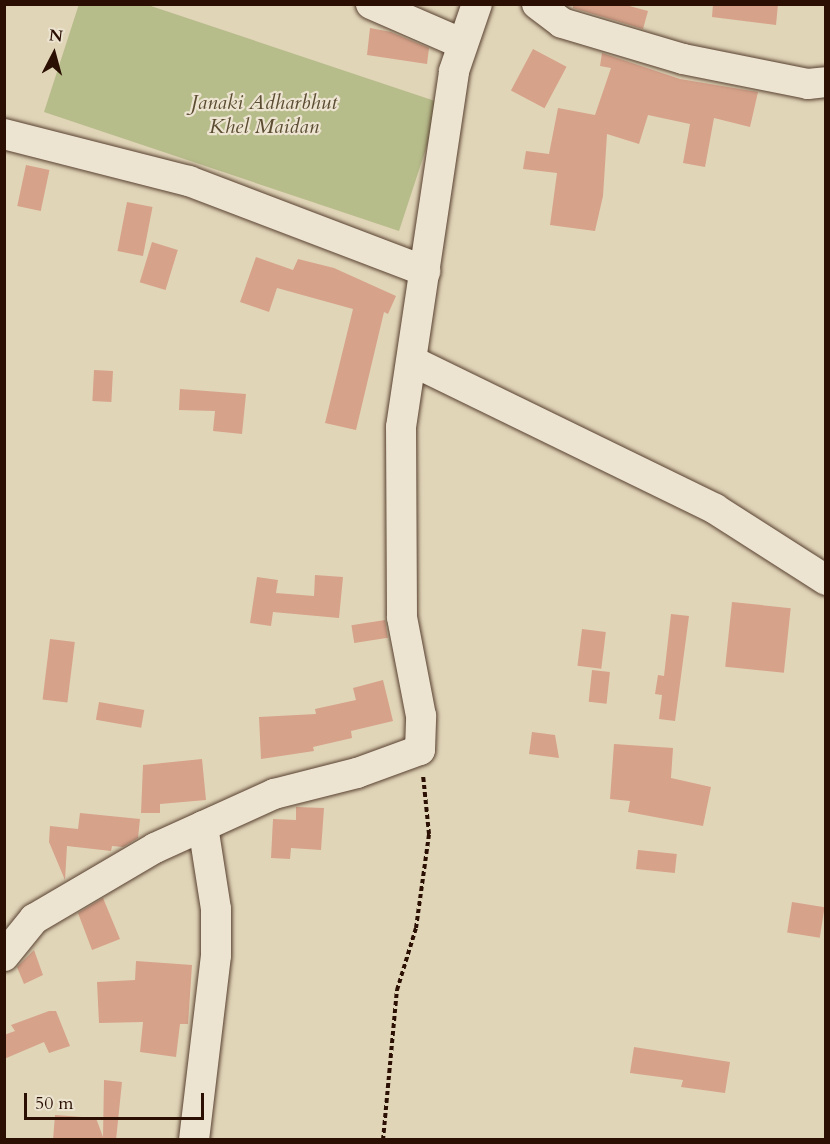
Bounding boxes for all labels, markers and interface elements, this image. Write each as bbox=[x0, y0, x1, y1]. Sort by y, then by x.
north arrow bbox=[24, 24, 84, 84]
text: N bbox=[48, 24, 64, 48]
park label: Janaki Adharbhut Khel Maidan bbox=[191, 90, 337, 140]
scale bar bbox=[27, 1081, 207, 1119]
text: 50 m bbox=[35, 1091, 74, 1116]

